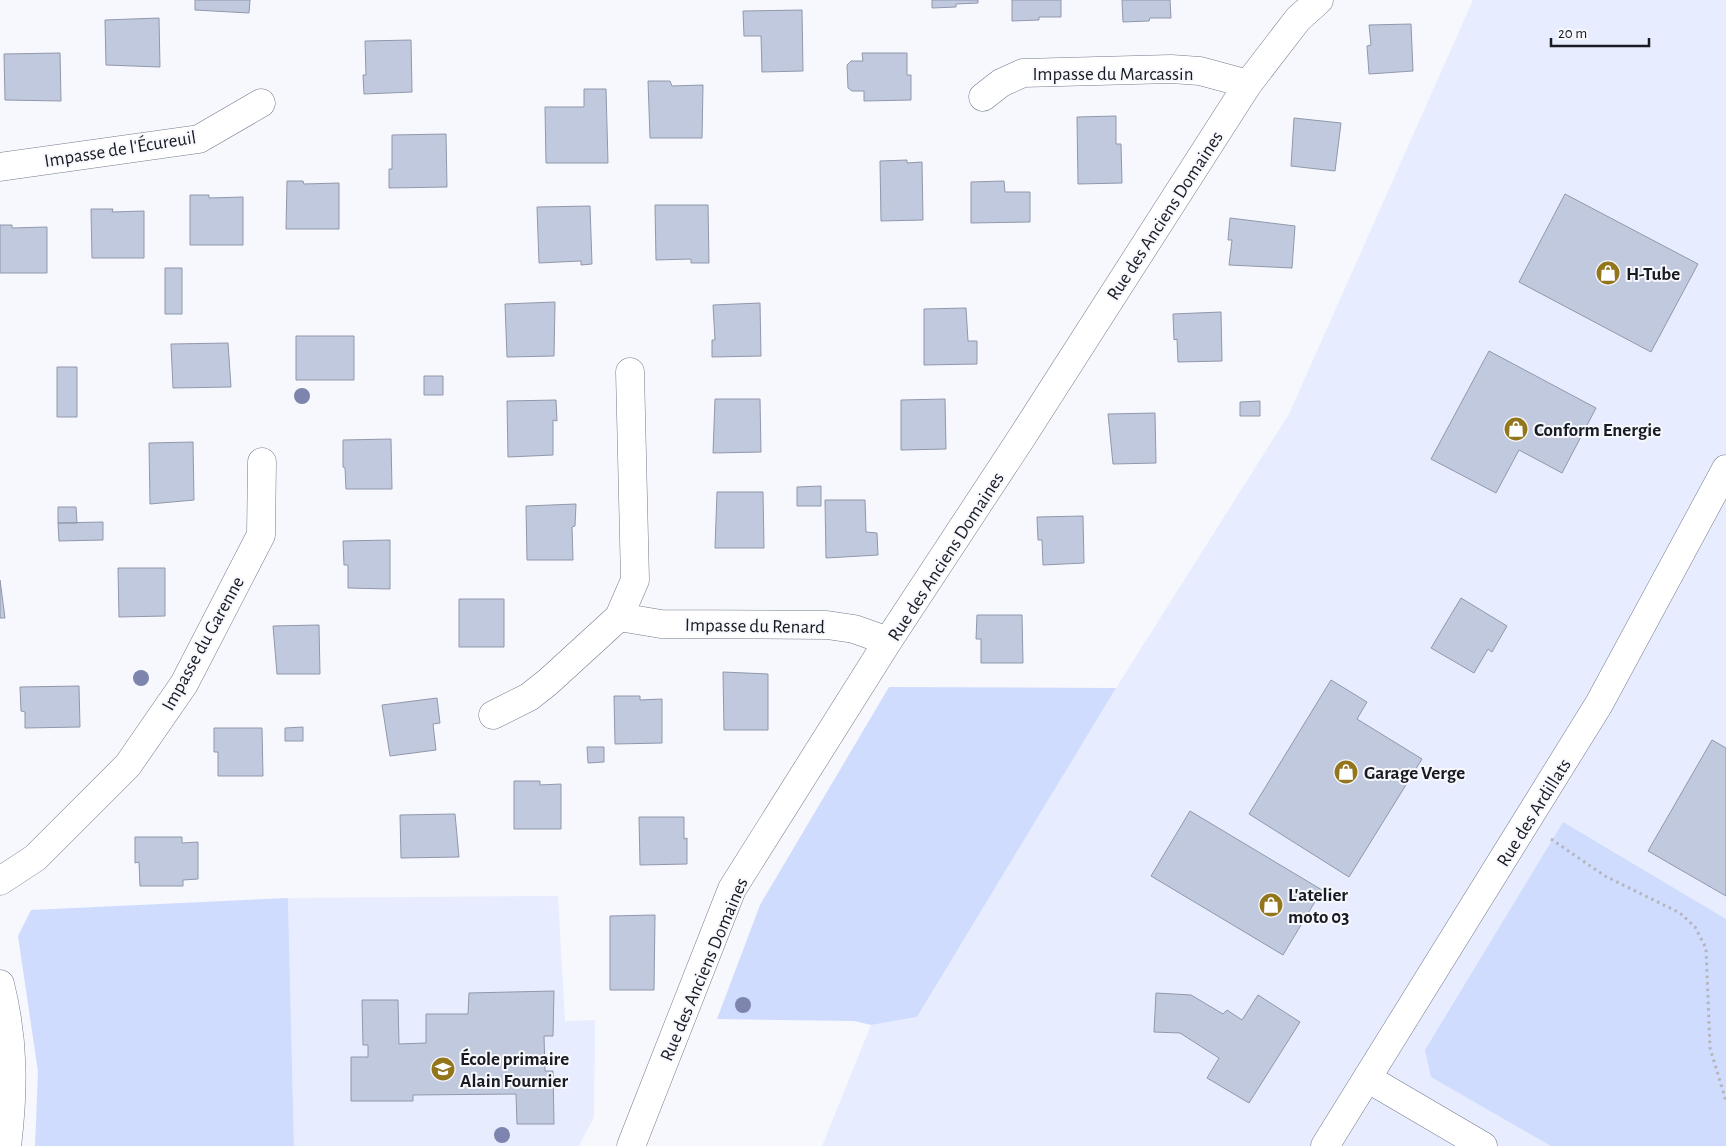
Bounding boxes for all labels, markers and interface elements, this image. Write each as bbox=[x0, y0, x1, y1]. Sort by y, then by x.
scale bar bbox=[1551, 15, 1648, 47]
text: 20 m bbox=[1558, 26, 1587, 41]
street label: Impasse du Marcassin bbox=[1032, 65, 1194, 84]
street label: Impasse de l'Écureuil bbox=[43, 126, 197, 171]
street label: Rue des Anciens Domaines bbox=[1104, 128, 1227, 304]
shop icon: H-Tube bbox=[1595, 260, 1621, 286]
place label: H-Tube bbox=[1626, 265, 1680, 284]
shop icon: Conform Energie bbox=[1503, 416, 1529, 442]
place label: Conform Energie bbox=[1534, 421, 1661, 440]
street label: Rue des Anciens Domaines bbox=[885, 469, 1008, 645]
street label: Impasse du Garenne bbox=[159, 574, 248, 714]
street label: Impasse du Renard bbox=[685, 616, 825, 637]
street label: Rue des Ardillats bbox=[1494, 756, 1575, 870]
shop icon: Garage Verge bbox=[1333, 759, 1359, 785]
place label: Garage Verge bbox=[1364, 764, 1465, 783]
street label: Rue des Anciens Domaines bbox=[657, 875, 752, 1064]
place label: L'atelier moto 03 bbox=[1288, 886, 1349, 927]
shop icon: L'atelier moto 03 bbox=[1258, 892, 1284, 918]
place label: École primaire Alain Fournier bbox=[460, 1048, 569, 1091]
school or university icon: École primaire Alain Fournier bbox=[430, 1056, 456, 1082]

